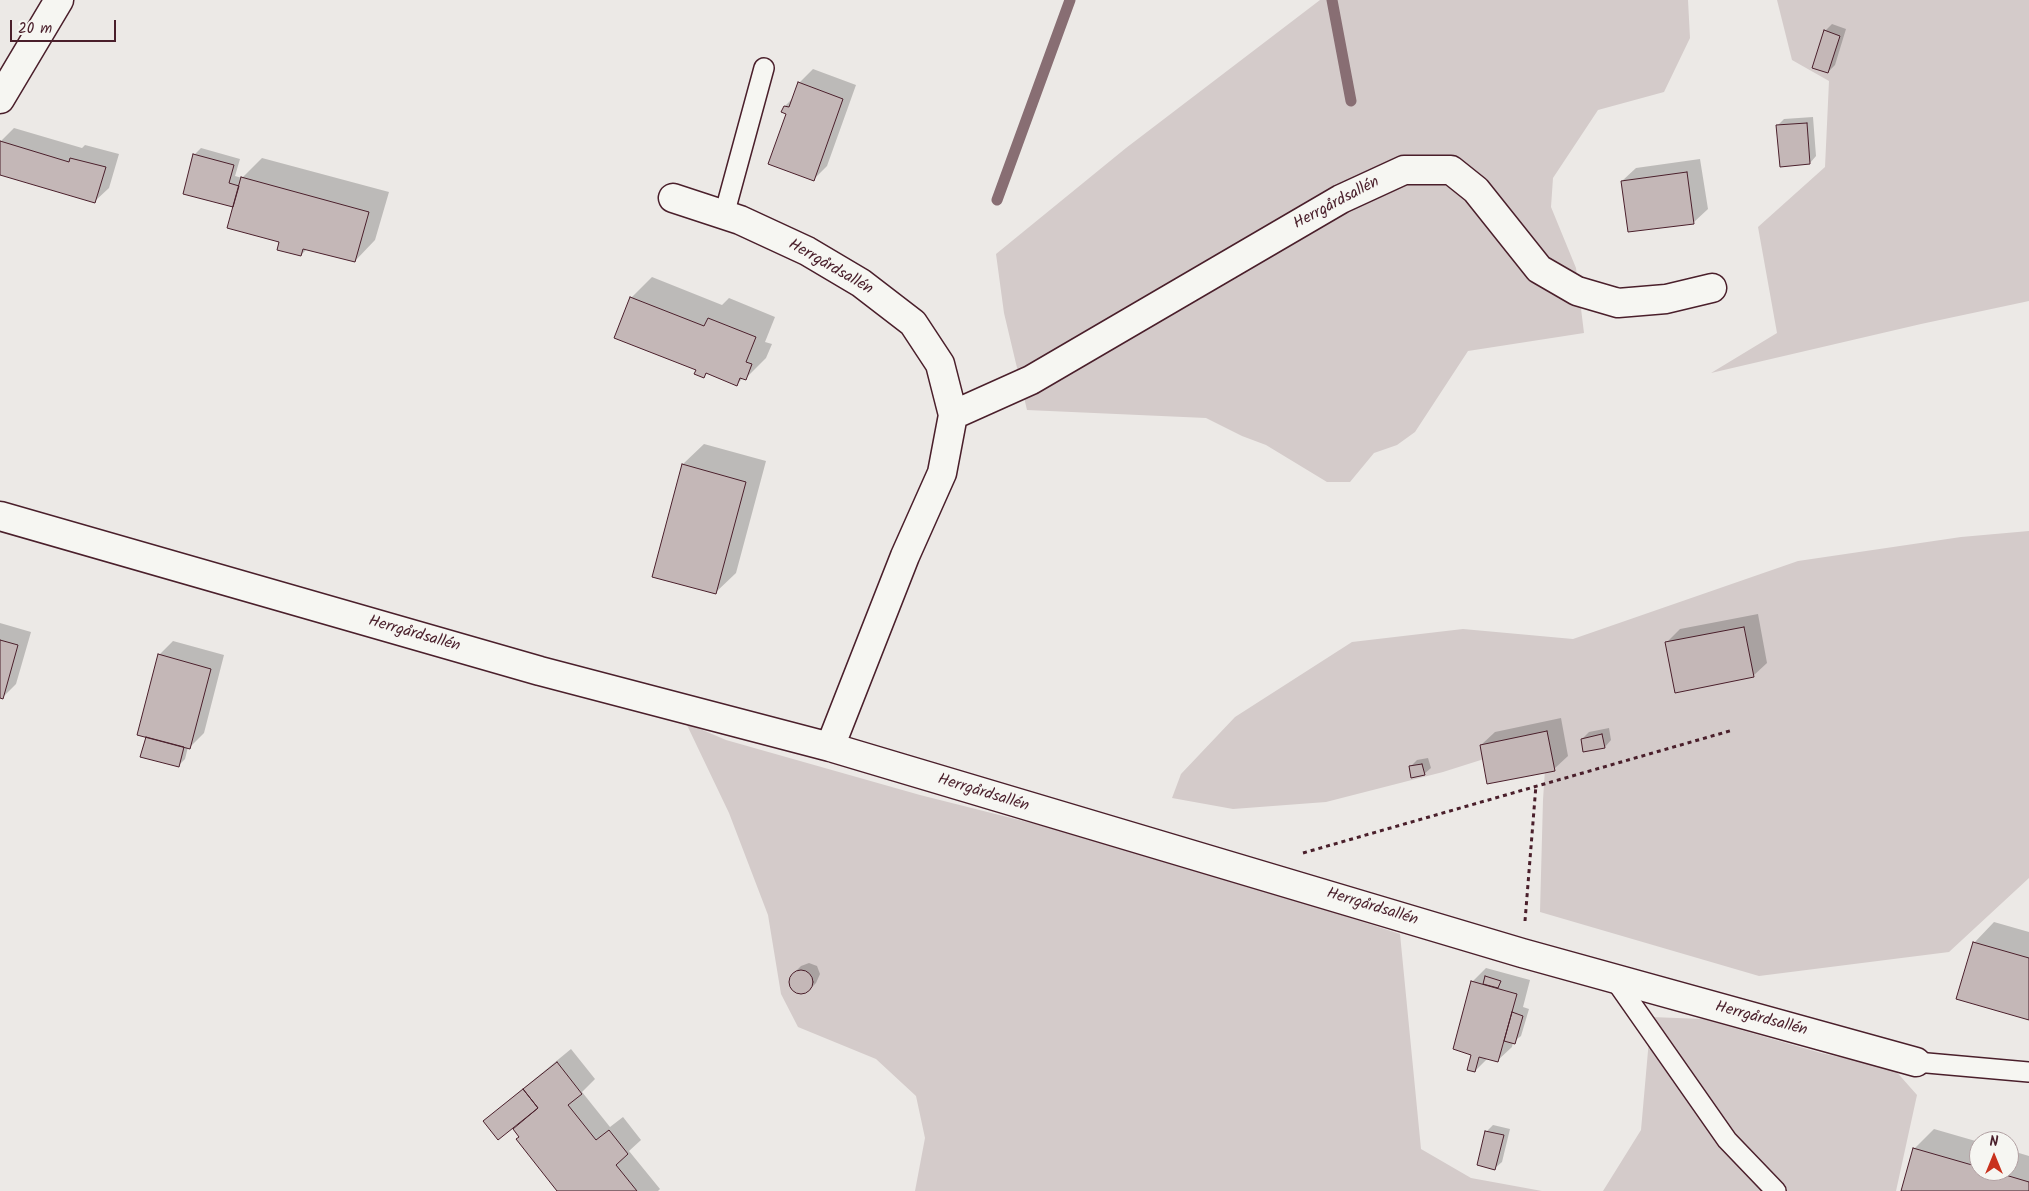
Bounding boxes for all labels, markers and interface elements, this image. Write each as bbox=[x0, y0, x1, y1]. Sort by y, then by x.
scale bar bbox=[12, 10, 119, 42]
text: 20 m bbox=[18, 17, 52, 41]
street label: Herrgårdsallén bbox=[1291, 173, 1383, 235]
street label: Herrgårdsallén bbox=[784, 236, 876, 300]
street label: Herrgårdsallén bbox=[366, 613, 462, 657]
street label: Herrgårdsallén bbox=[935, 771, 1031, 817]
street label: Herrgårdsallén bbox=[1324, 885, 1420, 931]
street label: Herrgårdsallén bbox=[1713, 998, 1809, 1042]
north arrow bbox=[1969, 1131, 2019, 1181]
text: N bbox=[1990, 1131, 1998, 1153]

